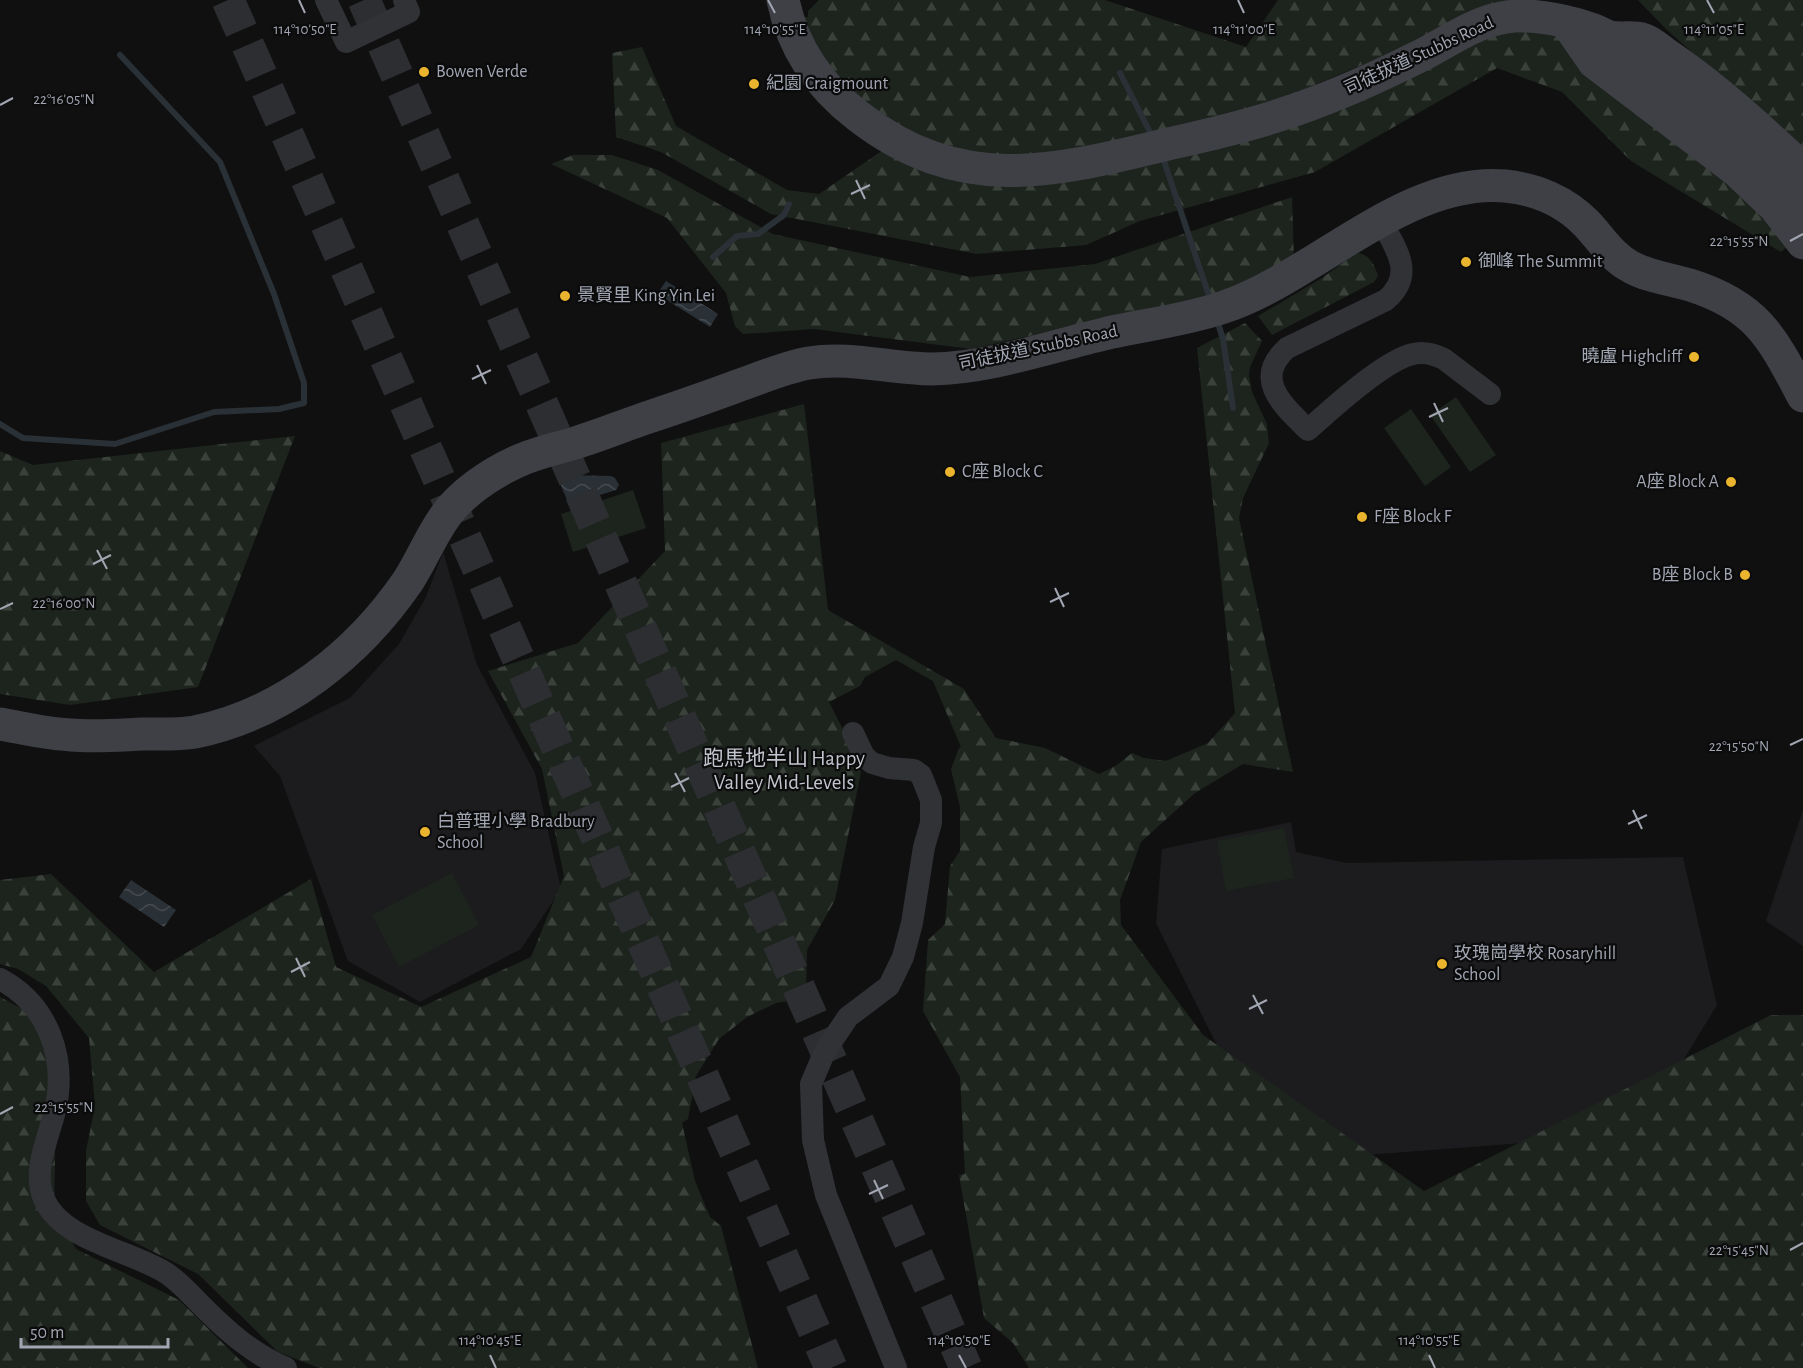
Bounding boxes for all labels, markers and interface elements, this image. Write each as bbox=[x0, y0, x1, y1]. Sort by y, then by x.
street label: 司徒拔道 Stubbs Road bbox=[1341, 12, 1496, 98]
text: 114°10'50"E bbox=[273, 22, 337, 37]
text: 114°10'55"E bbox=[744, 22, 806, 37]
text: 114°11'00"E bbox=[1213, 22, 1275, 37]
text: 114°11'05"E bbox=[1684, 22, 1744, 37]
place label: Bowen Verde bbox=[436, 63, 528, 81]
marker: Bowen Verde bbox=[417, 65, 431, 79]
place label: 紀園 Craigmount bbox=[766, 73, 889, 93]
marker: 紀園 Craigmount bbox=[747, 77, 761, 91]
text: 22°16'05"N bbox=[33, 92, 95, 107]
text: 22°15'55"N bbox=[1710, 234, 1768, 249]
place label: 御峰 The Summit bbox=[1478, 251, 1603, 271]
marker: 御峰 The Summit bbox=[1459, 255, 1473, 269]
place label: 景賢里 King Yin Lei bbox=[577, 286, 715, 305]
marker: 景賢里 King Yin Lei bbox=[558, 289, 572, 303]
street label: 司徒拔道 Stubbs Road bbox=[956, 320, 1119, 374]
place label: 曉盧 Highcliff bbox=[1582, 346, 1684, 366]
marker: 曉盧 Highcliff bbox=[1687, 350, 1701, 364]
place label: C座 Block C bbox=[962, 461, 1043, 481]
marker: C座 Block C bbox=[943, 465, 957, 479]
place label: A座 Block A bbox=[1636, 471, 1720, 491]
marker: A座 Block A bbox=[1724, 475, 1738, 489]
place label: F座 Block F bbox=[1374, 506, 1452, 526]
marker: F座 Block F bbox=[1355, 510, 1369, 524]
place label: B座 Block B bbox=[1652, 564, 1733, 584]
marker: B座 Block B bbox=[1738, 568, 1752, 582]
text: 22°16'00"N bbox=[32, 596, 96, 611]
text: 22°15'50"N bbox=[1709, 739, 1769, 754]
district label: 跑馬地半山 Happy Valley Mid-Levels bbox=[703, 747, 865, 793]
place label: 白普理小學 Bradbury School bbox=[437, 811, 595, 852]
marker: 白普理小學 Bradbury School bbox=[418, 825, 432, 839]
place label: 玫瑰崗學校 Rosaryhill School bbox=[1454, 943, 1616, 984]
marker: 玫瑰崗學校 Rosaryhill School bbox=[1435, 957, 1449, 971]
text: 22°15'55"N bbox=[35, 1100, 93, 1115]
text: 22°15'45"N bbox=[1709, 1243, 1769, 1258]
scale bar bbox=[21, 1311, 168, 1349]
text: 50 m bbox=[30, 1324, 64, 1342]
text: 114°10'45"E bbox=[459, 1333, 521, 1348]
text: 114°10'50"E bbox=[927, 1333, 991, 1348]
text: 114°10'55"E bbox=[1398, 1333, 1460, 1348]

